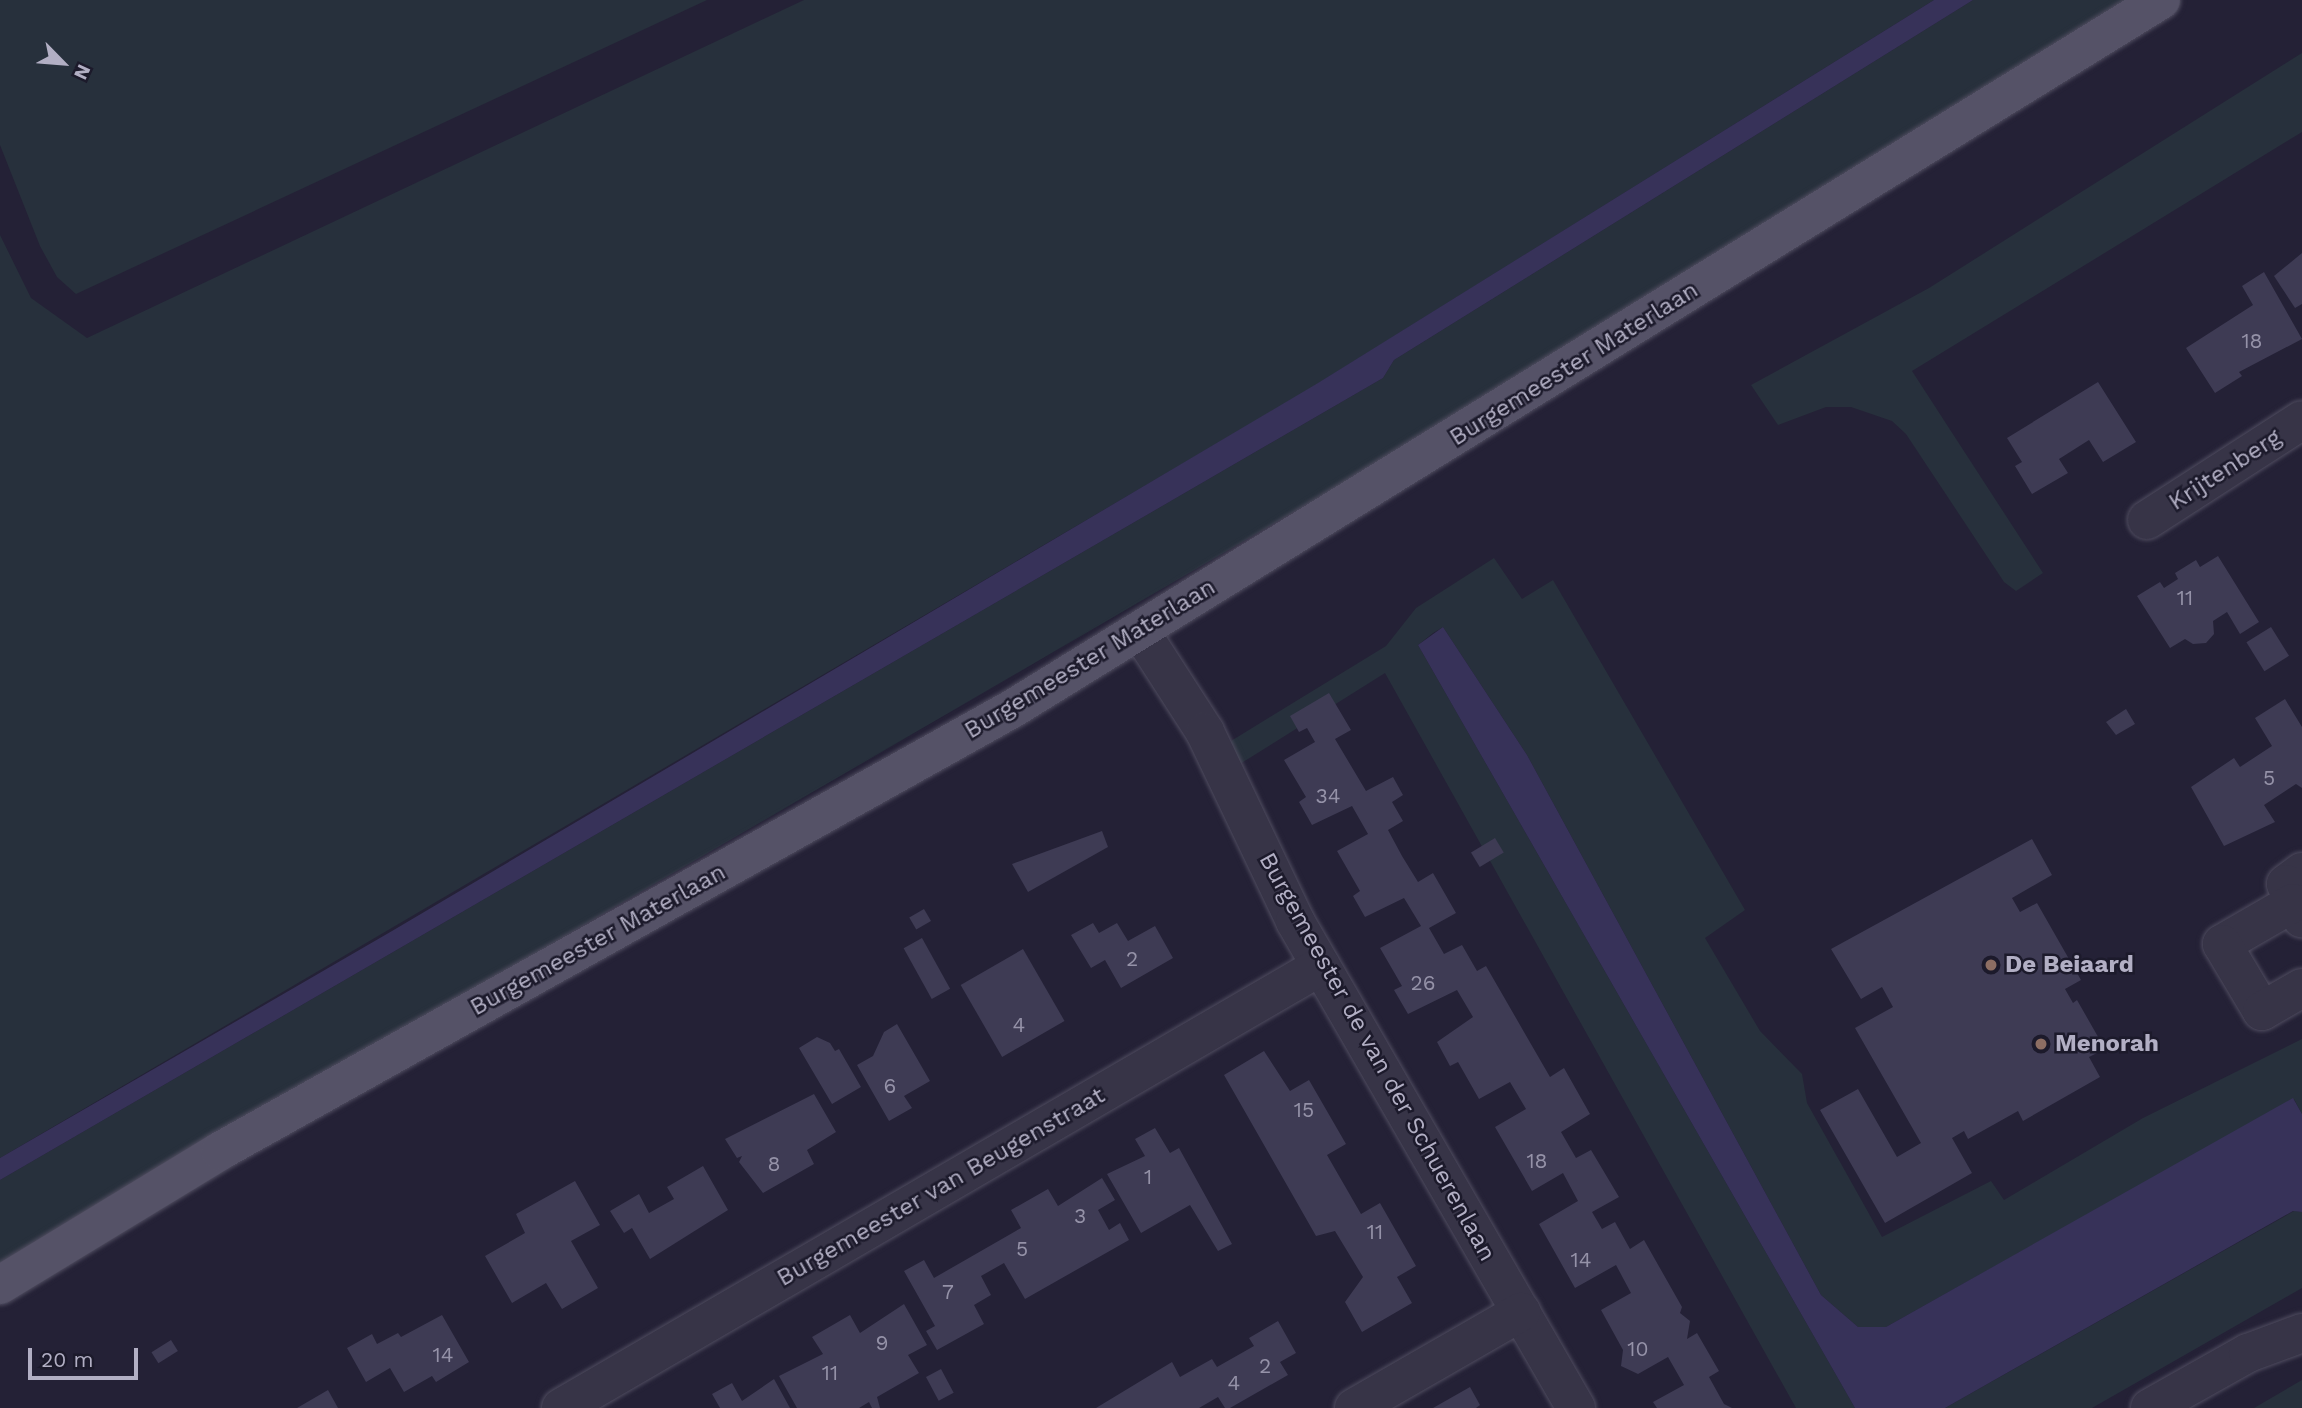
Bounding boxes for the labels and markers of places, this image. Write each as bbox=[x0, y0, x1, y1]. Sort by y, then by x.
place label: De Beiaard bbox=[2005, 951, 2134, 979]
marker: De Beiaard bbox=[1983, 957, 1999, 973]
place label: Menorah bbox=[2055, 1030, 2159, 1058]
marker: Menorah bbox=[2033, 1036, 2049, 1052]

